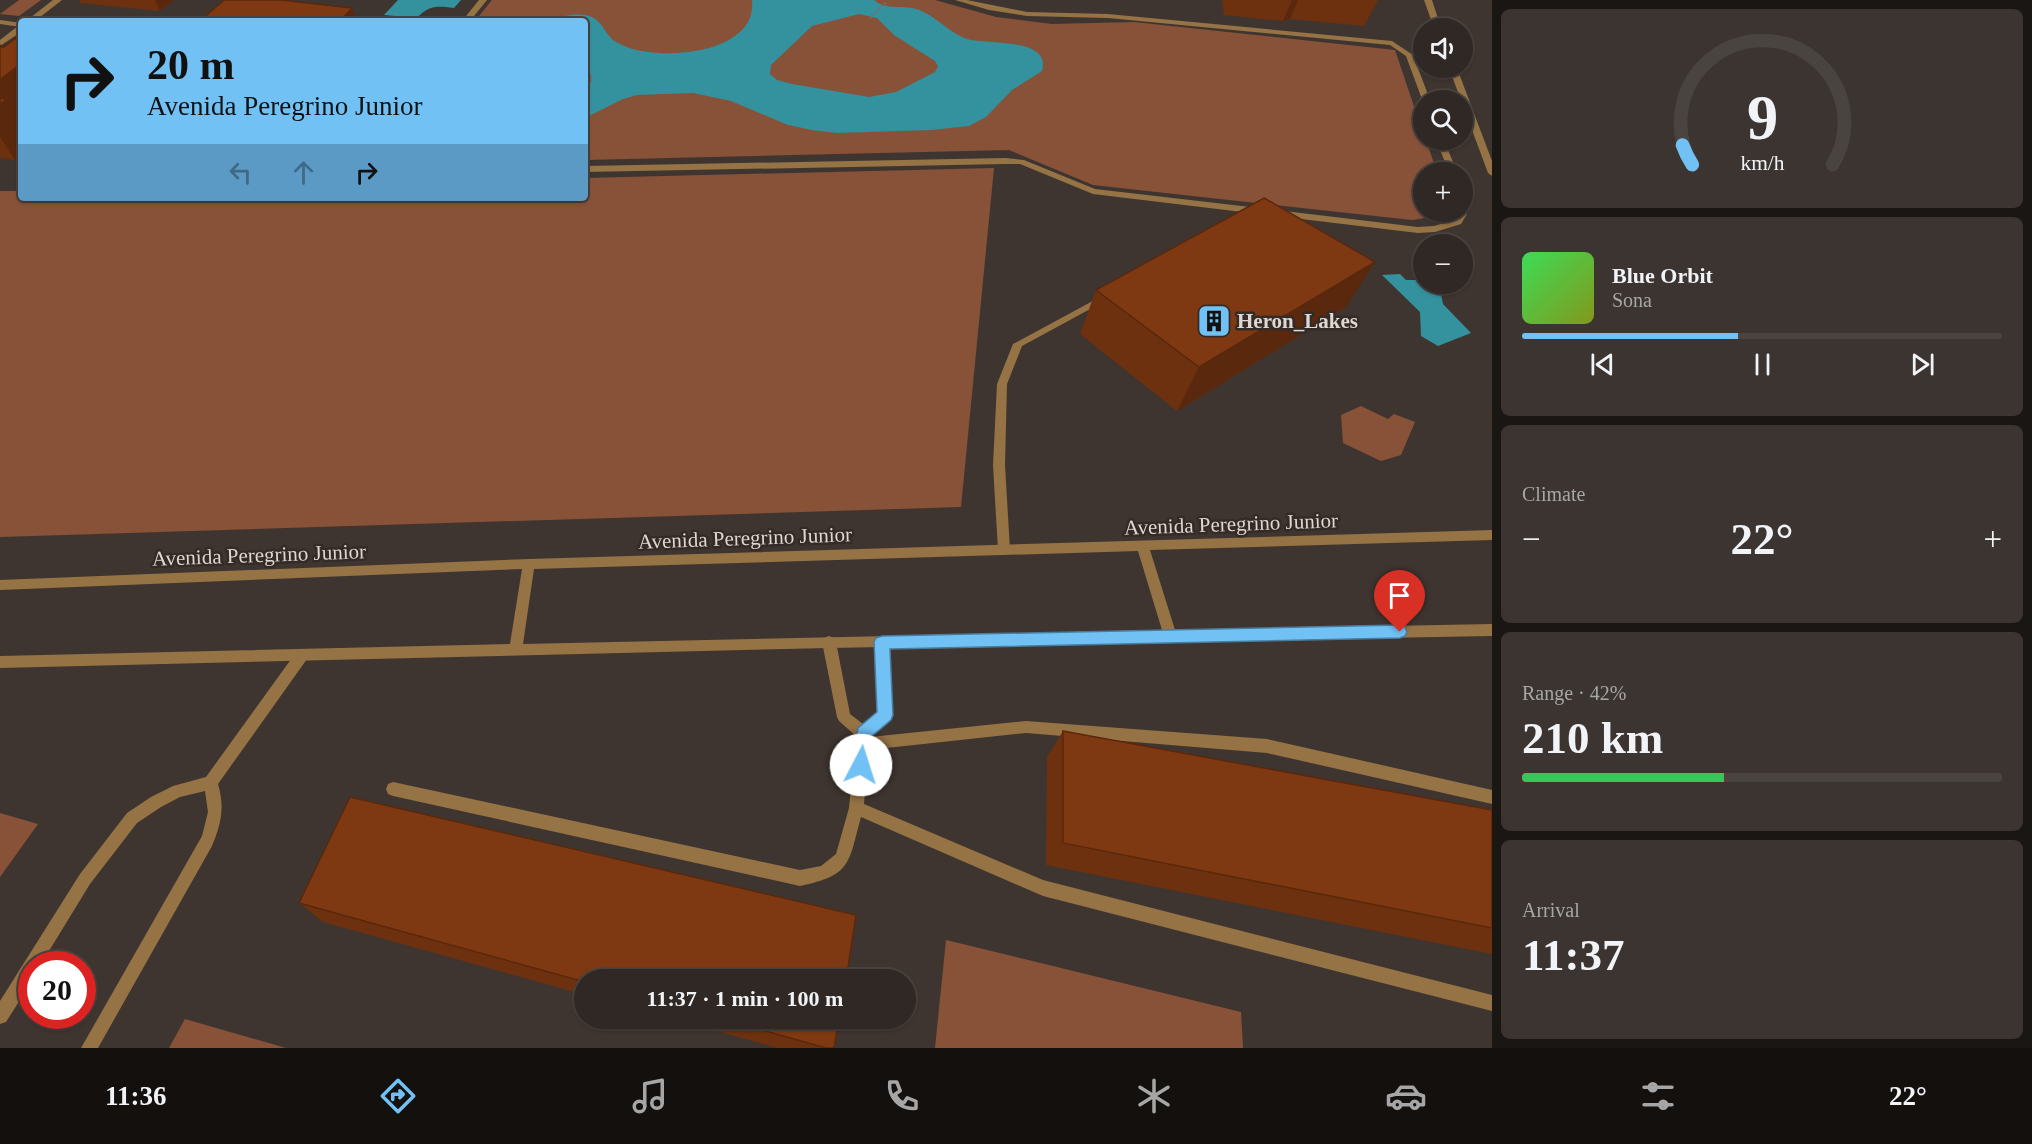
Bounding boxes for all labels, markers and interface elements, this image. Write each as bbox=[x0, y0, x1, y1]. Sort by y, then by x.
map controls bbox=[1413, 18, 1473, 294]
button: sound bbox=[1413, 18, 1473, 78]
icon: right bbox=[48, 42, 126, 120]
text: 20 m bbox=[147, 42, 235, 88]
text: 9 bbox=[1746, 84, 1778, 153]
button: search bbox=[1413, 90, 1473, 150]
text: Avenida Peregrino Junior bbox=[147, 91, 422, 121]
text: km/h bbox=[1740, 152, 1784, 176]
icon: left bbox=[224, 156, 257, 189]
icon: ahead bbox=[287, 156, 320, 189]
icon: right bbox=[350, 156, 383, 189]
button: + bbox=[1413, 162, 1473, 222]
button: − bbox=[1413, 234, 1473, 294]
text: Blue Orbit bbox=[1612, 263, 1713, 288]
text: Sona bbox=[1612, 289, 1652, 311]
building icon: Heron_Lakes bbox=[1196, 303, 1232, 339]
place label: Heron_Lakes bbox=[1237, 309, 1358, 333]
icon: previous bbox=[1586, 348, 1619, 381]
icon: pause bbox=[1746, 348, 1779, 381]
icon: next bbox=[1906, 348, 1939, 381]
text: Climate bbox=[1522, 483, 1585, 505]
street label: Avenida Peregrino Junior bbox=[1124, 508, 1338, 540]
text: 22° bbox=[1731, 514, 1794, 564]
text: − bbox=[1522, 521, 1541, 557]
text: + bbox=[1983, 521, 2002, 557]
street label: Avenida Peregrino Junior bbox=[638, 522, 852, 554]
street label: Avenida Peregrino Junior bbox=[152, 539, 366, 571]
pin bbox=[1374, 570, 1425, 632]
icon: arrive bbox=[1383, 579, 1416, 612]
text: Range · 42% bbox=[1522, 682, 1626, 704]
text: 210 km bbox=[1522, 713, 1663, 763]
position arrow bbox=[829, 733, 893, 797]
text: Arrival bbox=[1522, 899, 1580, 921]
text: 11:37 bbox=[1522, 930, 1625, 980]
speed limit sign: 20 bbox=[18, 951, 96, 1029]
text: 11:37 · 1 min · 100 m bbox=[647, 986, 843, 1011]
icon: directions bbox=[377, 1075, 419, 1117]
icon: music bbox=[629, 1075, 671, 1117]
icon: phone bbox=[881, 1075, 923, 1117]
icon: climate bbox=[1133, 1075, 1175, 1117]
icon: car bbox=[1385, 1075, 1427, 1117]
icon: filters bbox=[1637, 1075, 1679, 1117]
text: 11:36 bbox=[105, 1081, 167, 1111]
text: 22° bbox=[1889, 1081, 1927, 1111]

